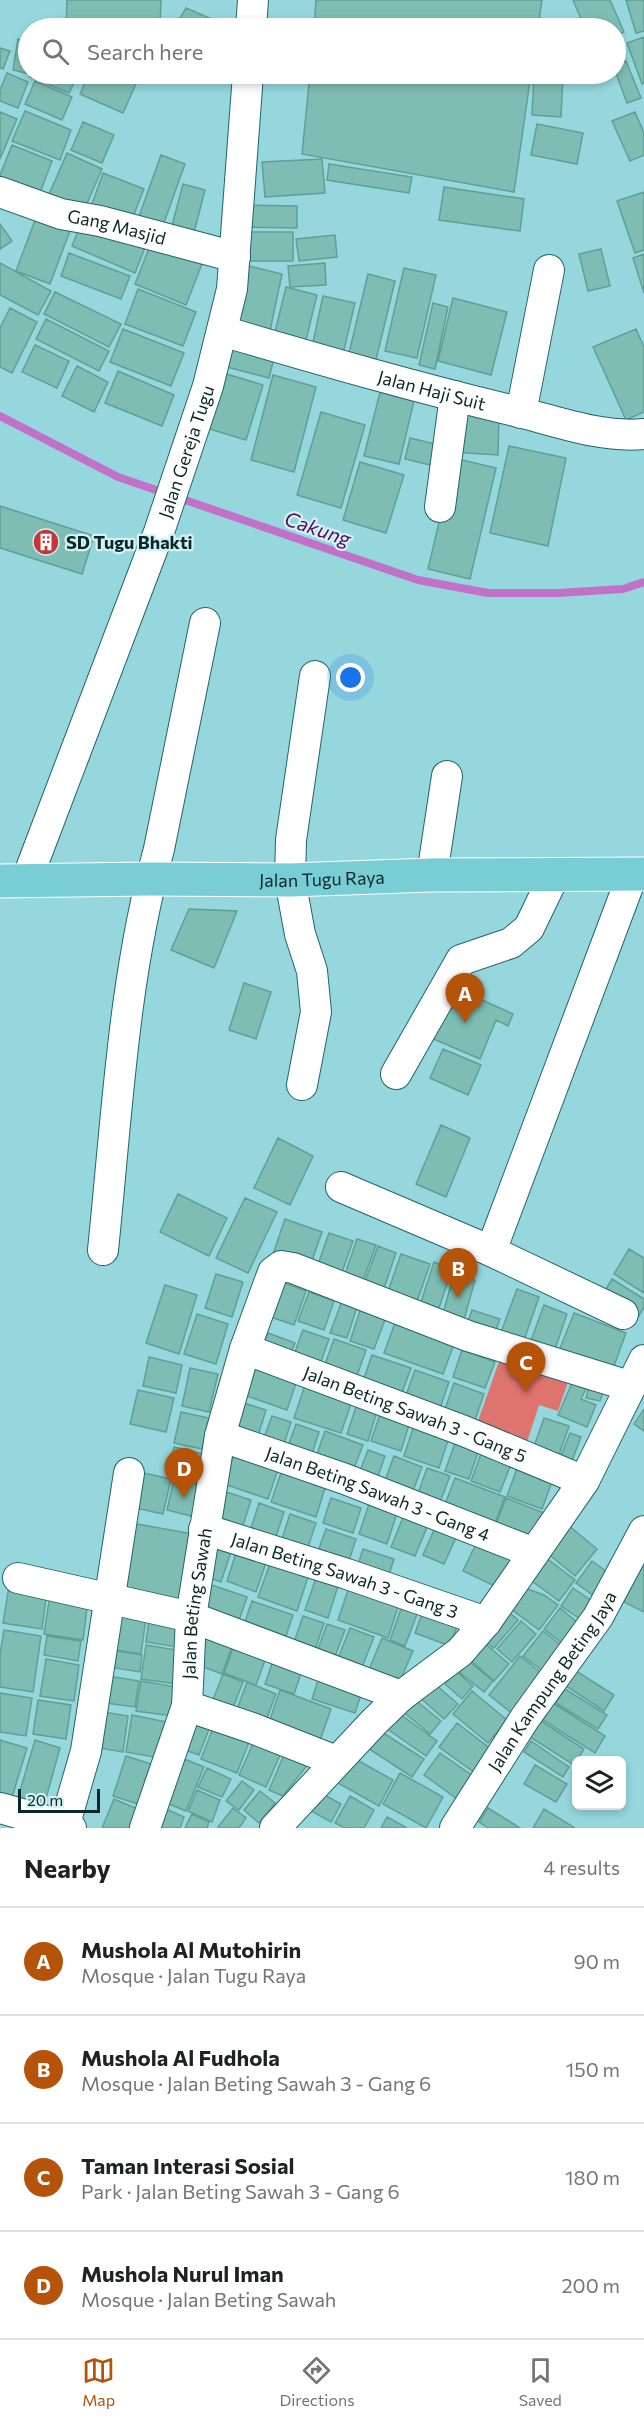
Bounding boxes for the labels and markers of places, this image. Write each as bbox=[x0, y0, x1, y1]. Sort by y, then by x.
building icon: SD Tugu Bhakti bbox=[31, 527, 61, 557]
place label: SD Tugu Bhakti bbox=[66, 531, 193, 553]
pin: A bbox=[446, 974, 484, 1023]
pin: B bbox=[438, 1248, 478, 1298]
pin: C bbox=[506, 1342, 546, 1392]
pin: D bbox=[164, 1448, 204, 1498]

